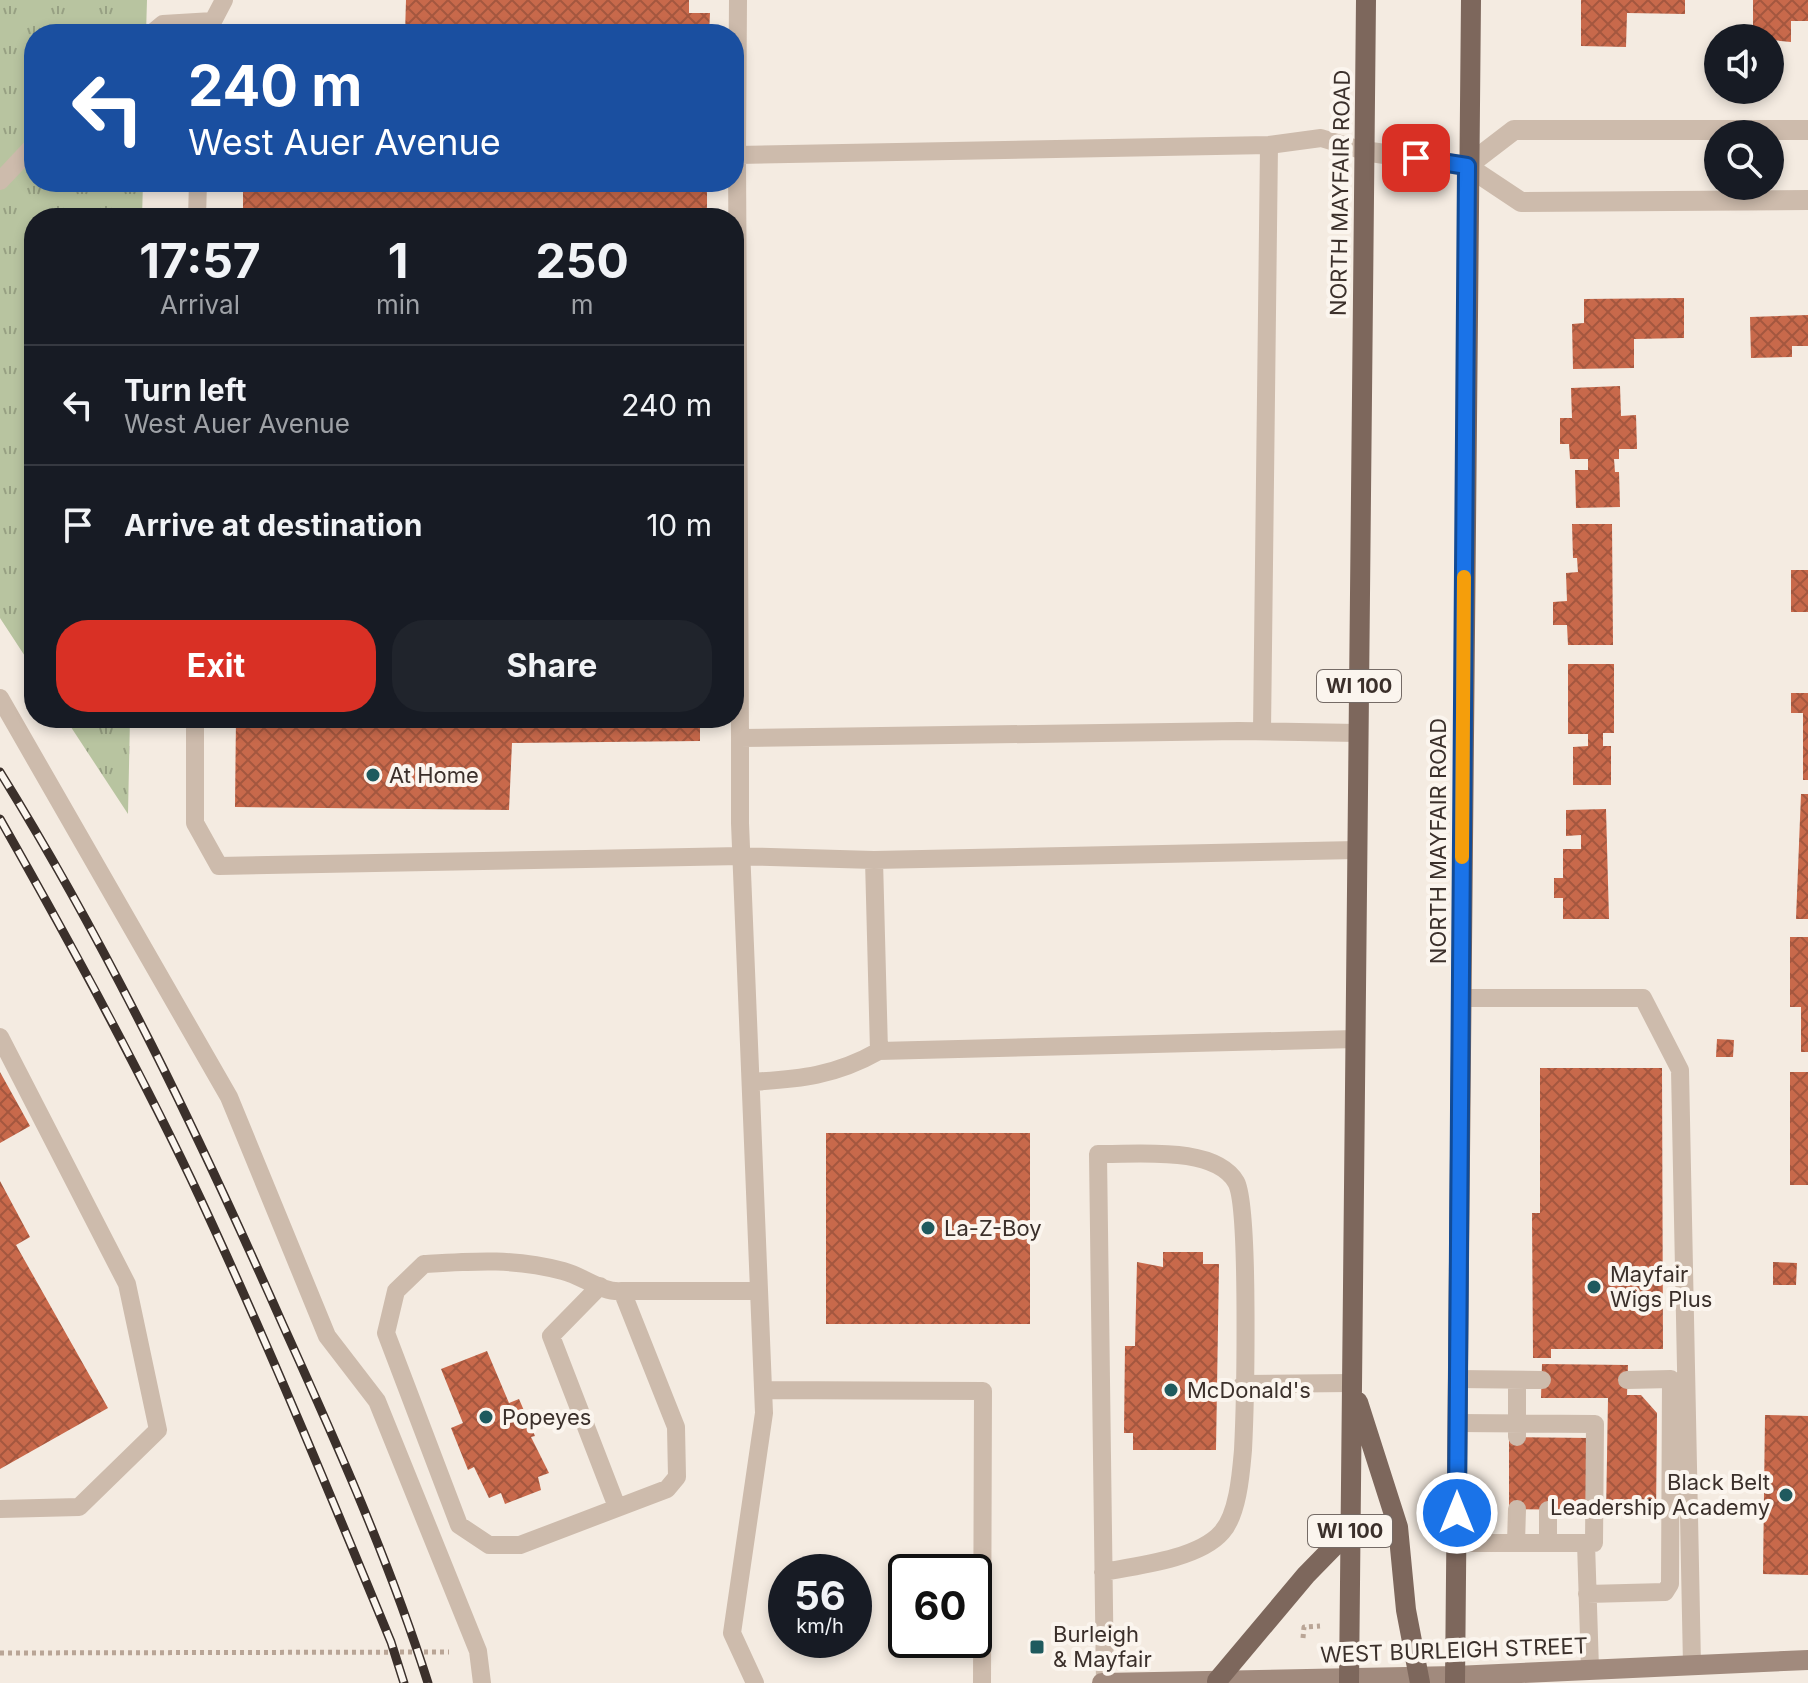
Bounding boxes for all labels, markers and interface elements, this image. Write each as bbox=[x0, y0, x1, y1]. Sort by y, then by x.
map controls bbox=[1704, 24, 1784, 200]
button: sound bbox=[1704, 24, 1784, 104]
text: 240 m bbox=[188, 52, 362, 120]
icon: left bbox=[56, 56, 160, 160]
street label: NORTH MAYFAIR ROAD bbox=[1325, 70, 1355, 316]
text: West Auer Avenue bbox=[188, 120, 501, 164]
button: search bbox=[1704, 120, 1784, 200]
pin bbox=[1382, 124, 1450, 192]
icon: arrive bbox=[1394, 136, 1438, 180]
text: 17:57 bbox=[139, 231, 261, 290]
text: 1 bbox=[388, 231, 409, 290]
text: 250 bbox=[536, 231, 629, 290]
text: Arrival bbox=[160, 289, 240, 320]
text: min bbox=[376, 289, 420, 320]
text: m bbox=[571, 289, 594, 320]
text: Turn left bbox=[124, 372, 246, 408]
icon: left bbox=[56, 383, 100, 427]
text: 240 m bbox=[621, 387, 712, 423]
text: West Auer Avenue bbox=[124, 408, 350, 439]
icon: arrive bbox=[56, 503, 100, 547]
text: Arrive at destination bbox=[124, 507, 422, 543]
text: 10 m bbox=[646, 507, 712, 543]
button: Exit bbox=[56, 620, 376, 712]
button: Share bbox=[392, 620, 712, 712]
road number: WI 100 bbox=[1317, 670, 1401, 702]
street label: NORTH MAYFAIR ROAD bbox=[1425, 718, 1451, 964]
place label: At Home bbox=[389, 762, 479, 788]
marker: At Home bbox=[364, 766, 382, 784]
place label: La-Z-Boy bbox=[944, 1215, 1042, 1241]
marker: La-Z-Boy bbox=[919, 1219, 937, 1237]
place label: Mayfair Wigs Plus bbox=[1610, 1261, 1712, 1312]
marker: Mayfair Wigs Plus bbox=[1585, 1278, 1603, 1296]
place label: McDonald's bbox=[1187, 1377, 1311, 1403]
marker: McDonald's bbox=[1162, 1381, 1180, 1399]
place label: Popeyes bbox=[502, 1404, 591, 1430]
marker: Popeyes bbox=[477, 1408, 495, 1426]
place label: Black Belt Leadership Academy bbox=[1550, 1469, 1770, 1520]
position arrow bbox=[1415, 1471, 1499, 1555]
marker: Black Belt Leadership Academy bbox=[1777, 1486, 1795, 1504]
road number: WI 100 bbox=[1308, 1515, 1392, 1547]
speed limit sign: 60 bbox=[888, 1554, 992, 1658]
text: 56 bbox=[794, 1571, 846, 1620]
text: km/h bbox=[796, 1614, 844, 1638]
place label: Burleigh & Mayfair bbox=[1053, 1621, 1152, 1672]
street label: WEST BURLEIGH STREET bbox=[1320, 1632, 1588, 1668]
marker: Burleigh & Mayfair bbox=[1028, 1638, 1046, 1656]

